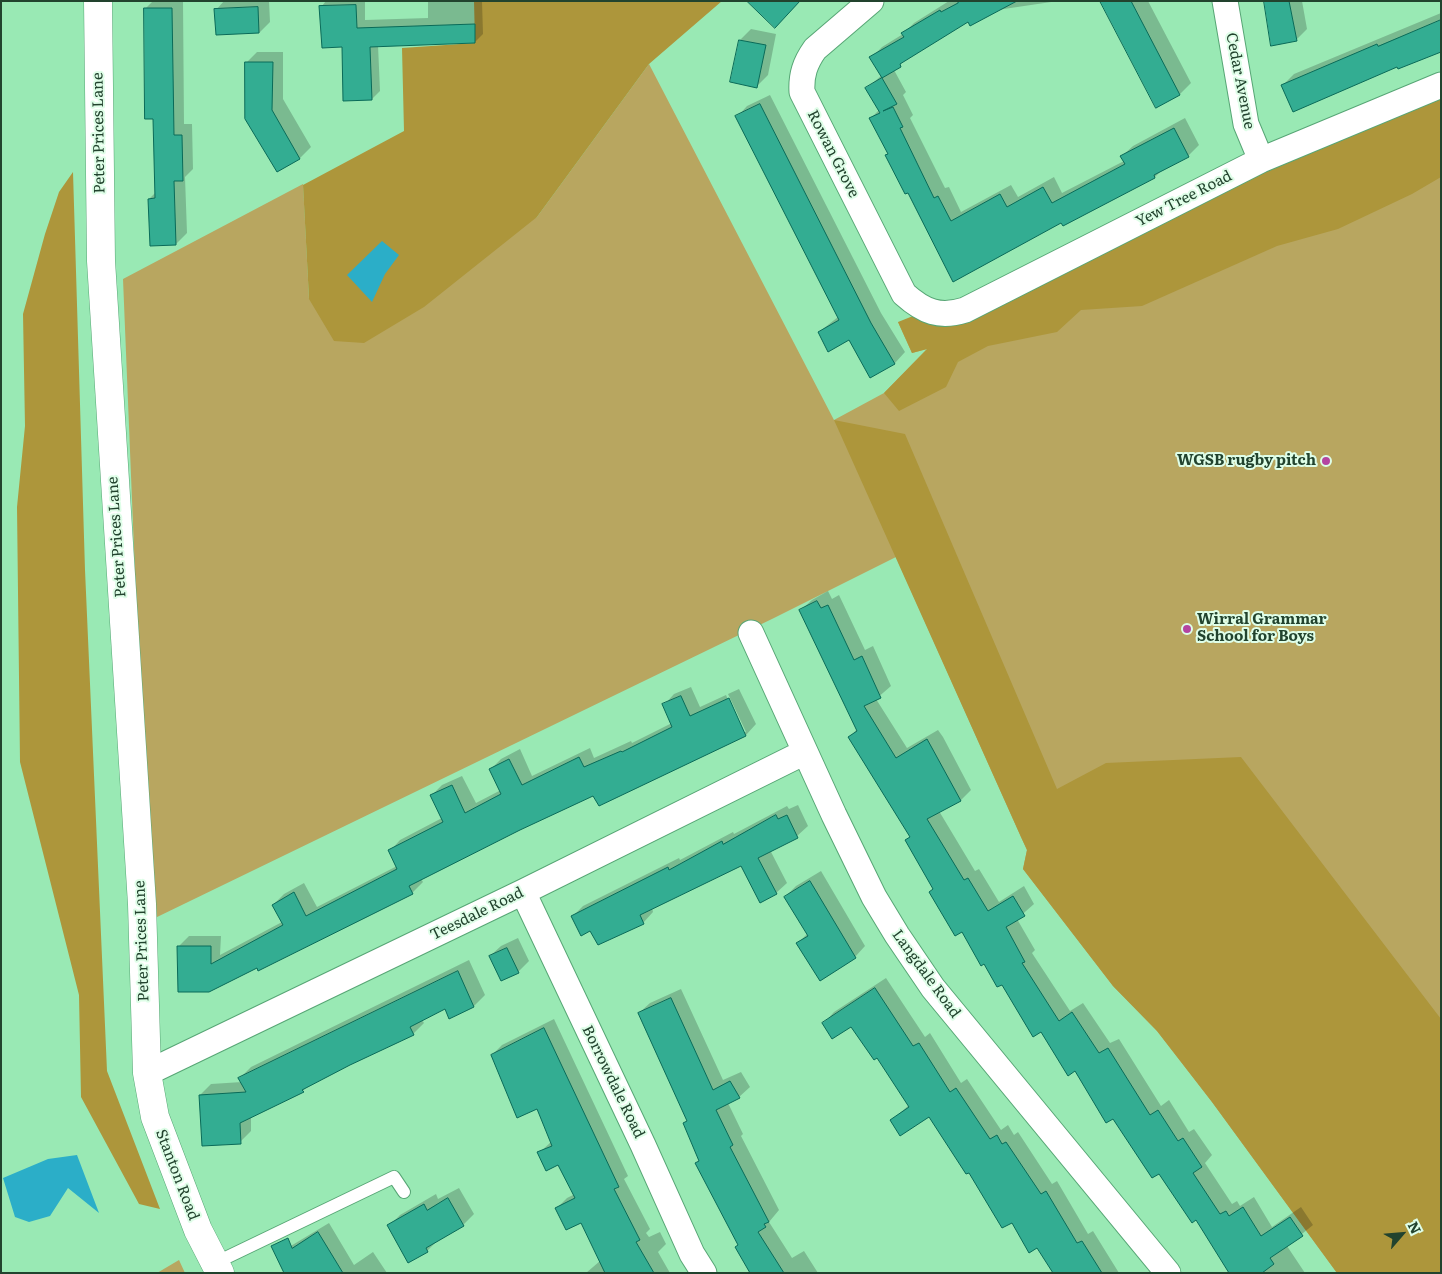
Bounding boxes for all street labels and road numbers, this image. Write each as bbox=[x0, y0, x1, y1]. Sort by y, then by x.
street label: Cedar Avenue bbox=[1222, 31, 1258, 131]
street label: Peter Prices Lane bbox=[89, 72, 109, 194]
street label: Rowan Grove bbox=[803, 107, 863, 201]
street label: Yew Tree Road bbox=[1133, 167, 1235, 231]
street label: Peter Prices Lane bbox=[104, 476, 130, 598]
street label: Peter Prices Lane bbox=[131, 880, 153, 1002]
street label: Teesdale Road bbox=[427, 884, 527, 944]
street label: Langdale Road bbox=[888, 926, 964, 1022]
street label: Borrowdale Road bbox=[578, 1023, 648, 1141]
street label: Stanton Road bbox=[151, 1127, 203, 1223]

